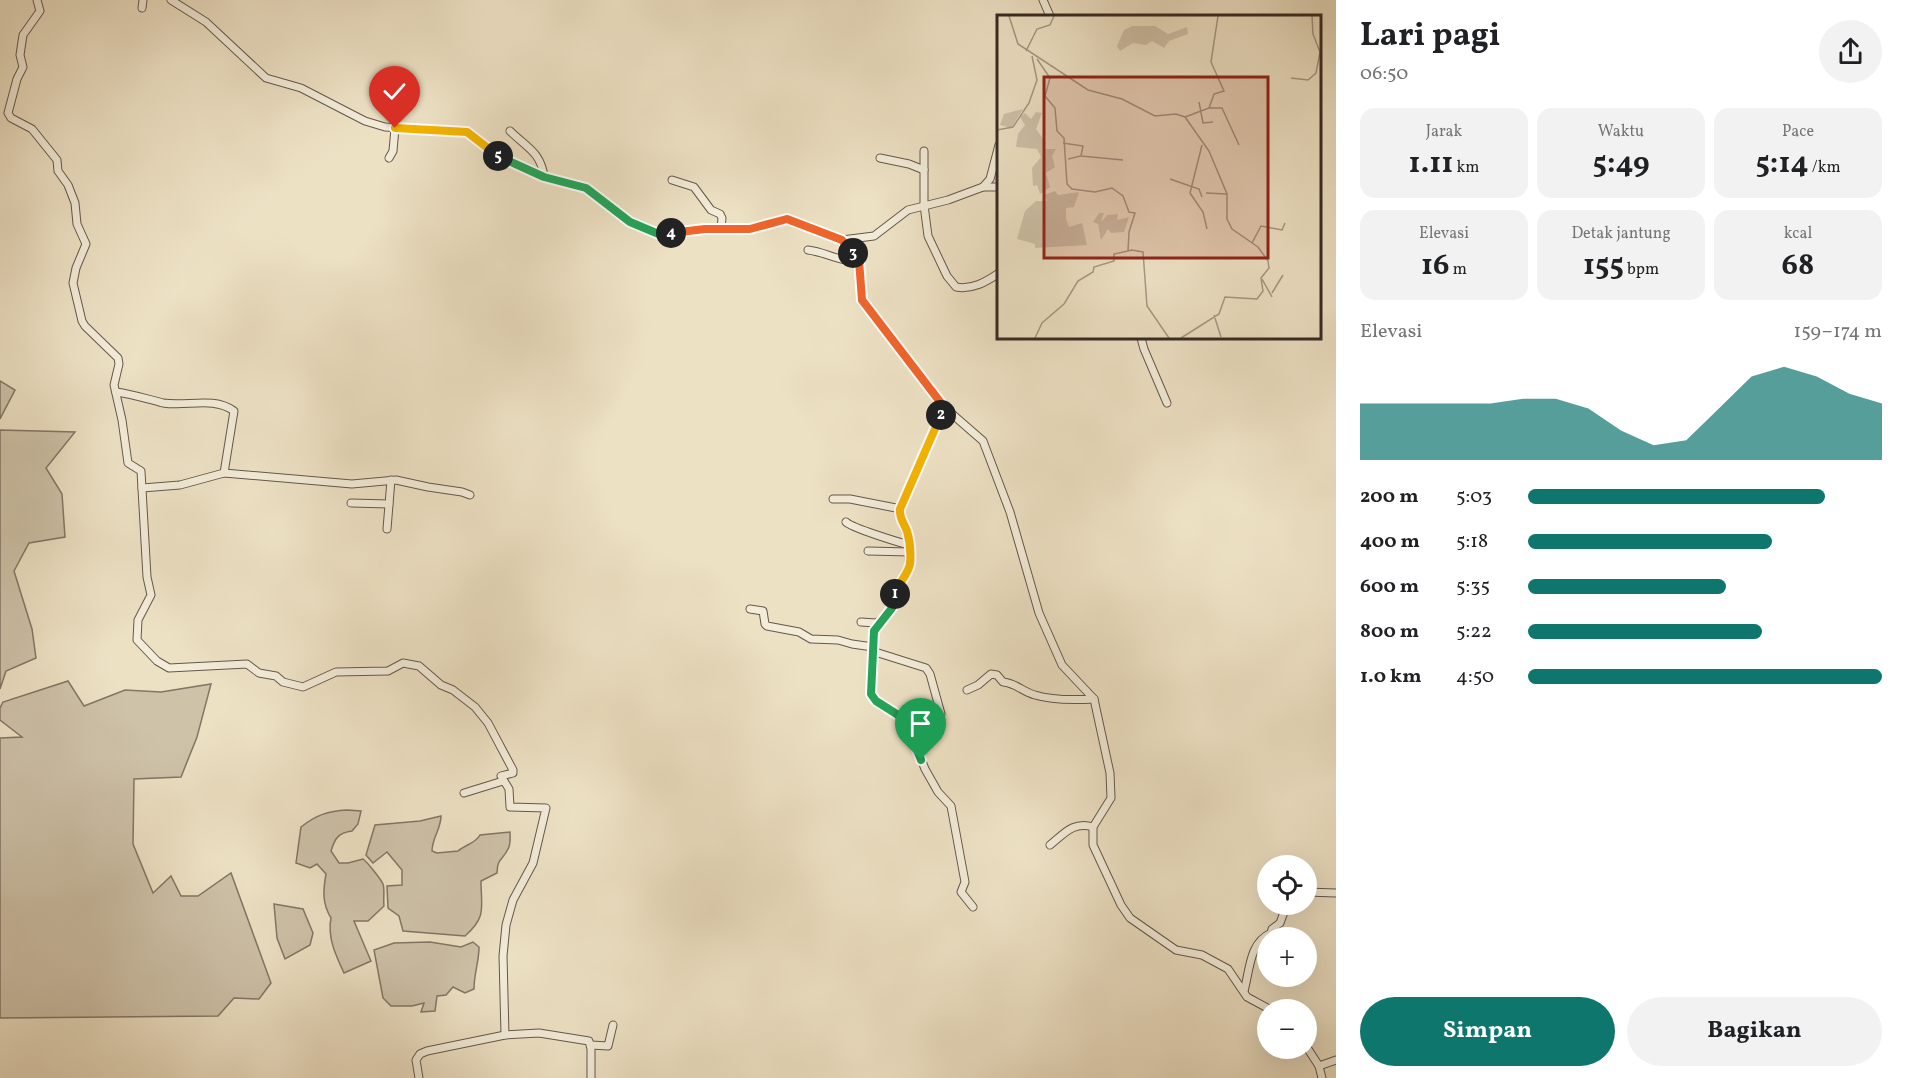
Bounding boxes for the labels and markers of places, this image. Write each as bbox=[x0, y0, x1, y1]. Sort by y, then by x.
pin bbox=[369, 66, 420, 128]
pin: 5 bbox=[483, 141, 513, 171]
pin: 4 bbox=[656, 218, 686, 248]
pin: 3 bbox=[838, 238, 868, 268]
pin: 2 bbox=[926, 400, 956, 430]
pin: 1 bbox=[880, 579, 910, 609]
pin bbox=[895, 698, 946, 760]

